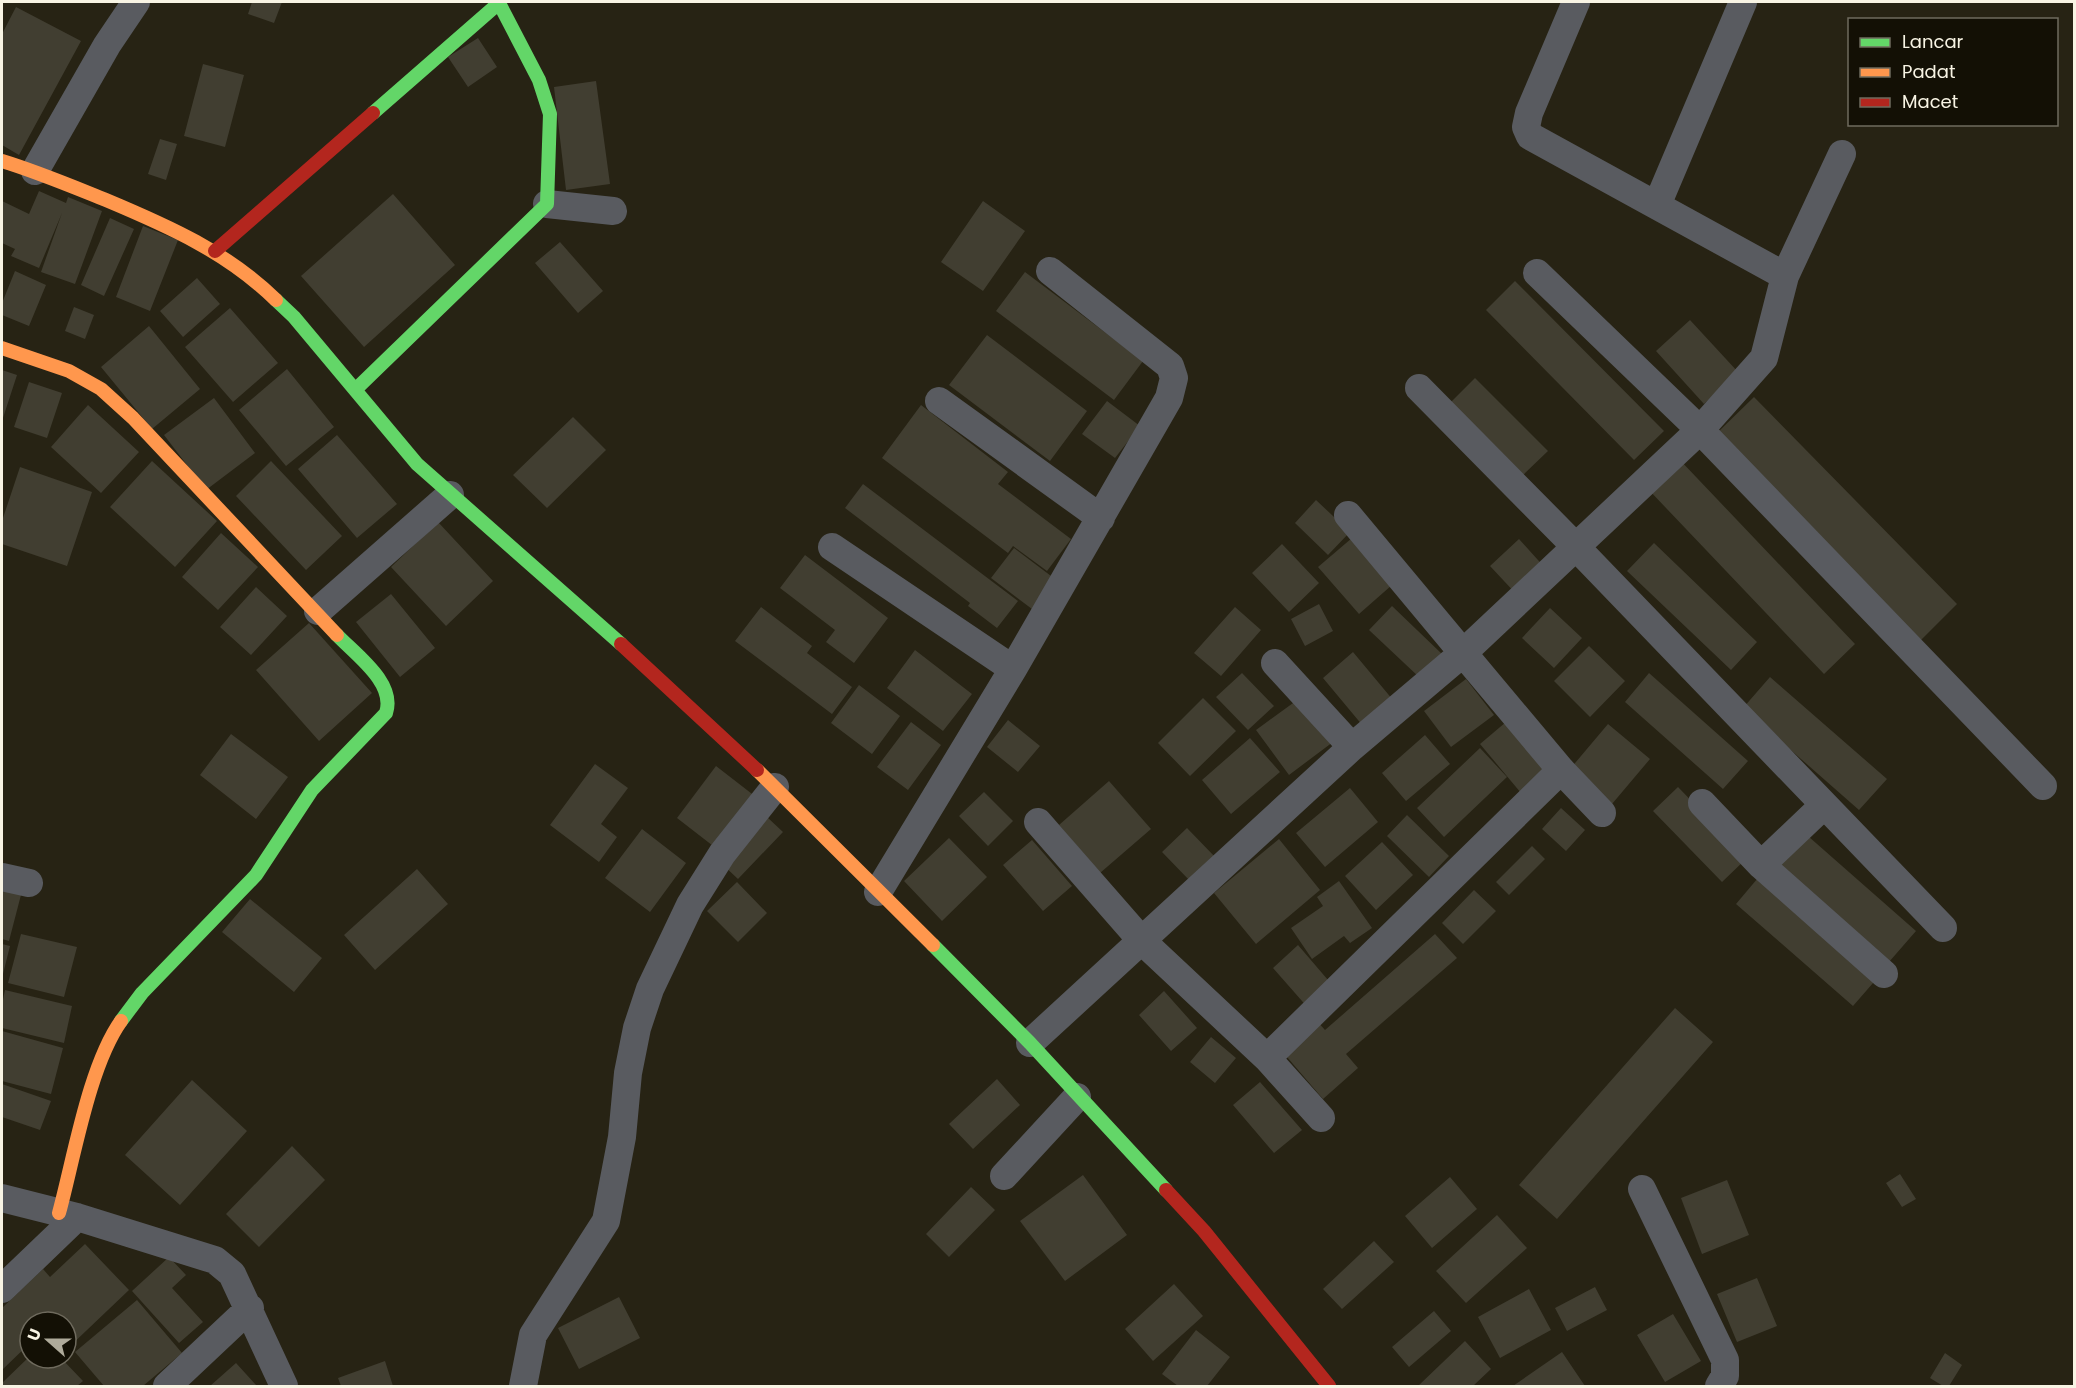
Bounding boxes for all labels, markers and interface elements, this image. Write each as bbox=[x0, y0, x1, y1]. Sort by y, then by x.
legend bbox=[1848, 18, 2058, 126]
text: Lancar bbox=[1902, 29, 1964, 54]
text: Padat bbox=[1902, 59, 1955, 84]
text: Macet bbox=[1902, 89, 1958, 114]
north arrow bbox=[18, 1310, 78, 1370]
text: U bbox=[22, 1325, 47, 1344]

